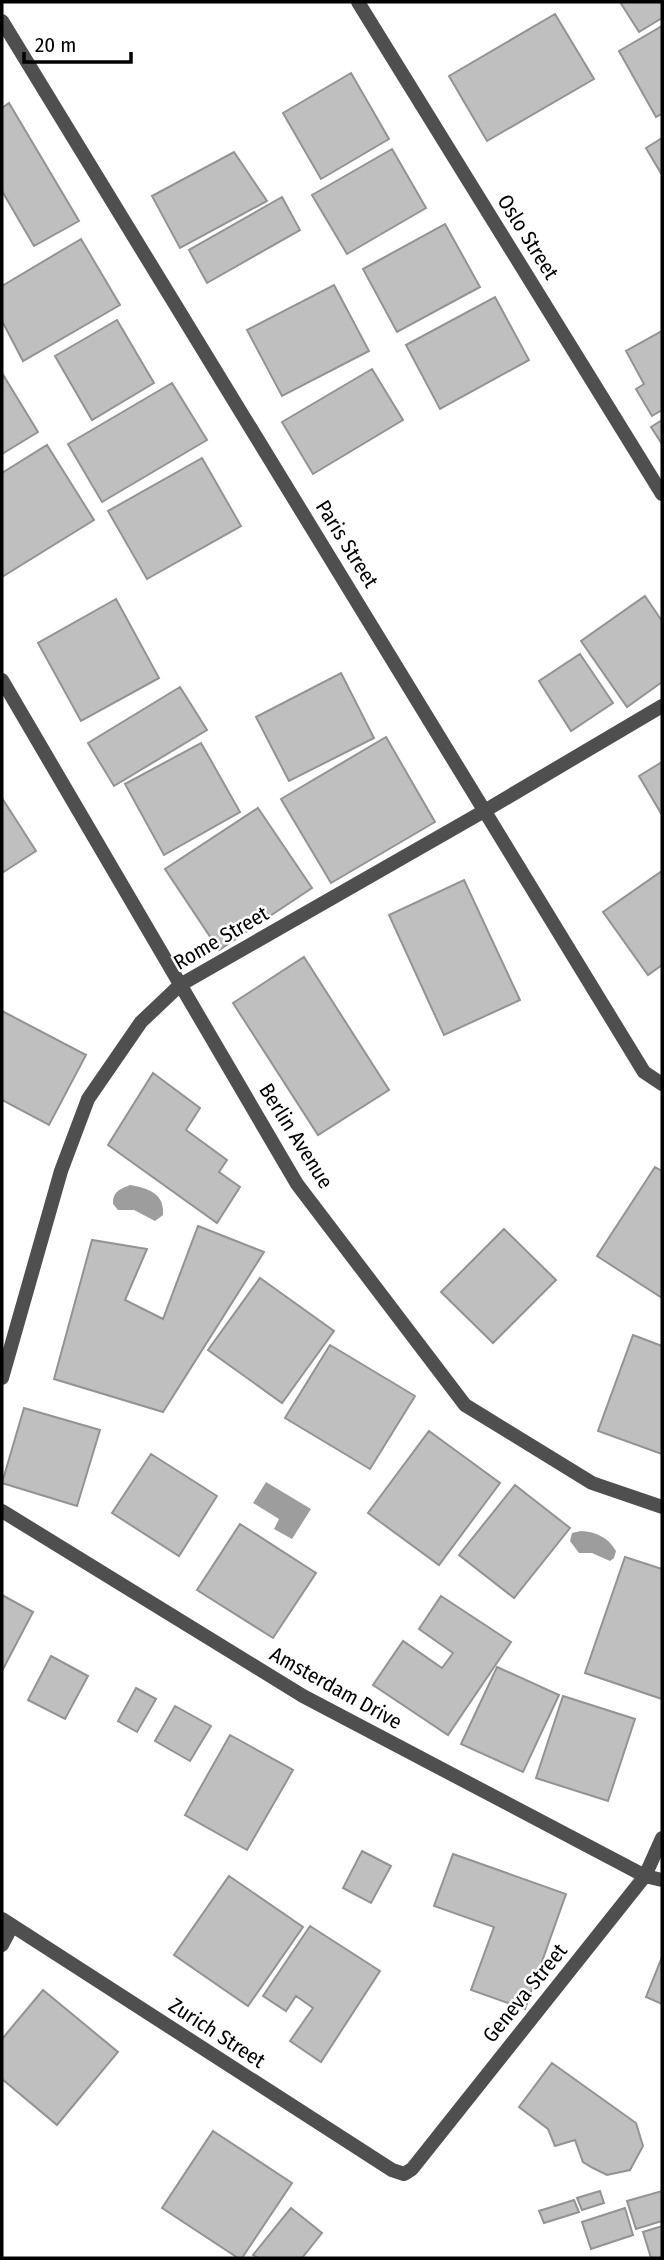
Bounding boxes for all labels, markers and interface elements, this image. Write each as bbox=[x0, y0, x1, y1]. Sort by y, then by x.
scale bar bbox=[24, 21, 131, 65]
text: 20 m bbox=[35, 32, 76, 58]
street label: Oslo Street bbox=[492, 190, 564, 284]
street label: Paris Street bbox=[310, 495, 384, 593]
street label: Rome Street bbox=[169, 900, 273, 976]
street label: Berlin Avenue bbox=[253, 1079, 339, 1193]
street label: Amsterdam Drive bbox=[265, 1641, 407, 1735]
street label: Geneva Street bbox=[477, 1938, 573, 2048]
street label: Zurich Street bbox=[164, 1992, 270, 2074]

